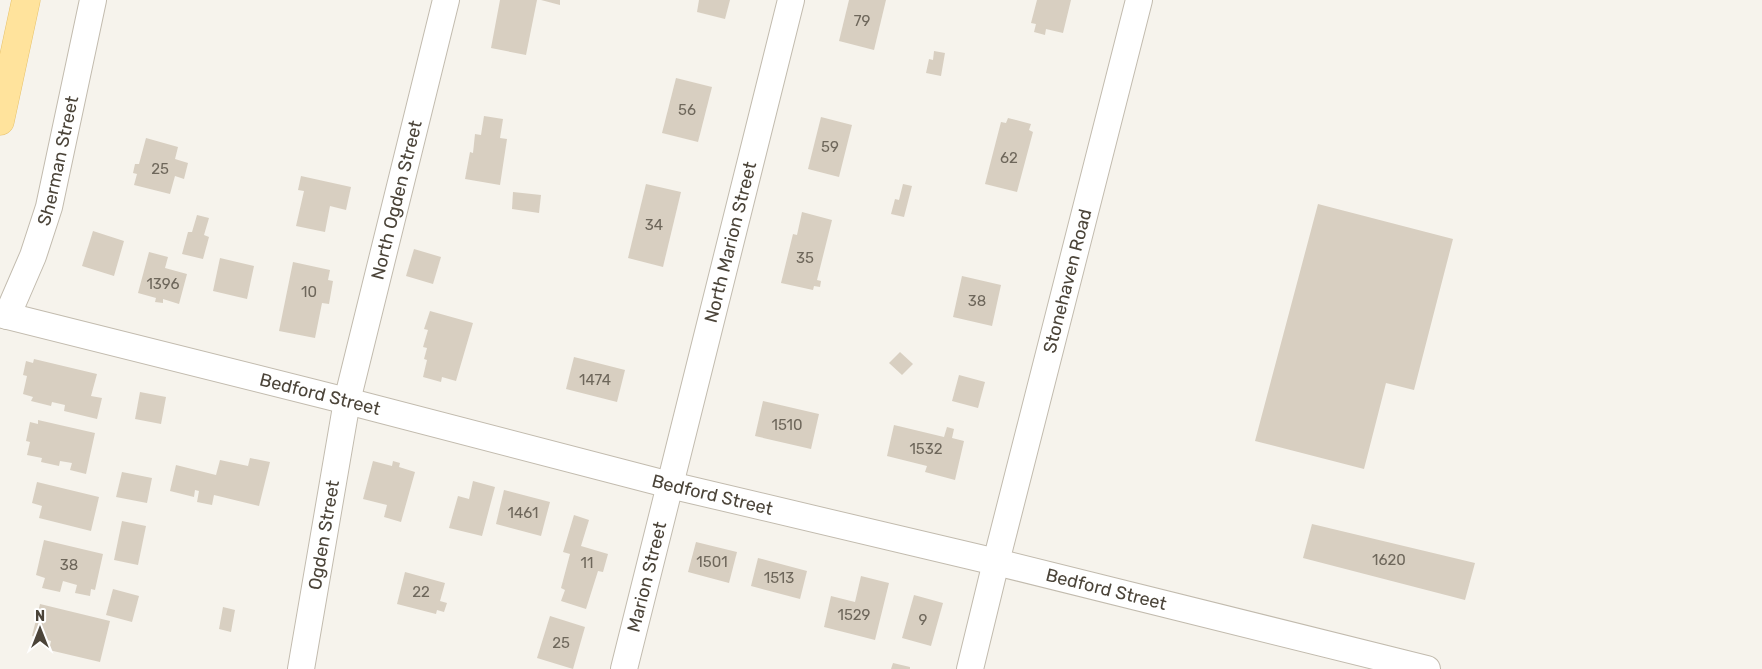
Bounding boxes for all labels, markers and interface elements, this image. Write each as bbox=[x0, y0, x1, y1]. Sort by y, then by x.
house number: 79 bbox=[854, 12, 870, 30]
street label: Sherman Street bbox=[33, 94, 83, 229]
house number: 56 bbox=[678, 101, 696, 119]
street label: North Ogden Street bbox=[366, 118, 427, 282]
house number: 59 bbox=[821, 138, 839, 156]
house number: 62 bbox=[1000, 149, 1018, 167]
street label: North Marion Street bbox=[700, 159, 761, 325]
house number: 25 bbox=[151, 160, 169, 178]
street label: Stonehaven Road bbox=[1039, 207, 1096, 356]
house number: 34 bbox=[645, 216, 663, 234]
house number: 35 bbox=[796, 249, 814, 267]
house number: 1396 bbox=[146, 275, 180, 293]
house number: 10 bbox=[301, 283, 317, 301]
house number: 38 bbox=[968, 292, 986, 310]
street label: Bedford Street bbox=[257, 369, 383, 420]
house number: 1474 bbox=[579, 371, 611, 389]
house number: 1510 bbox=[771, 416, 803, 434]
house number: 1532 bbox=[909, 440, 943, 458]
street label: Bedford Street bbox=[649, 470, 775, 520]
street label: Ogden Street bbox=[304, 478, 344, 592]
house number: 1461 bbox=[508, 504, 538, 522]
street label: Marion Street bbox=[623, 519, 671, 634]
house number: 1620 bbox=[1372, 551, 1406, 569]
house number: 1501 bbox=[696, 553, 728, 571]
house number: 11 bbox=[581, 554, 593, 572]
house number: 38 bbox=[60, 556, 78, 574]
street label: Bedford Street bbox=[1043, 564, 1169, 615]
house number: 1513 bbox=[764, 569, 794, 587]
house number: 22 bbox=[412, 583, 430, 601]
north arrow bbox=[15, 604, 65, 654]
house number: 1529 bbox=[837, 606, 871, 624]
text: N bbox=[35, 608, 45, 625]
house number: 9 bbox=[919, 611, 928, 629]
house number: 25 bbox=[552, 634, 570, 652]

